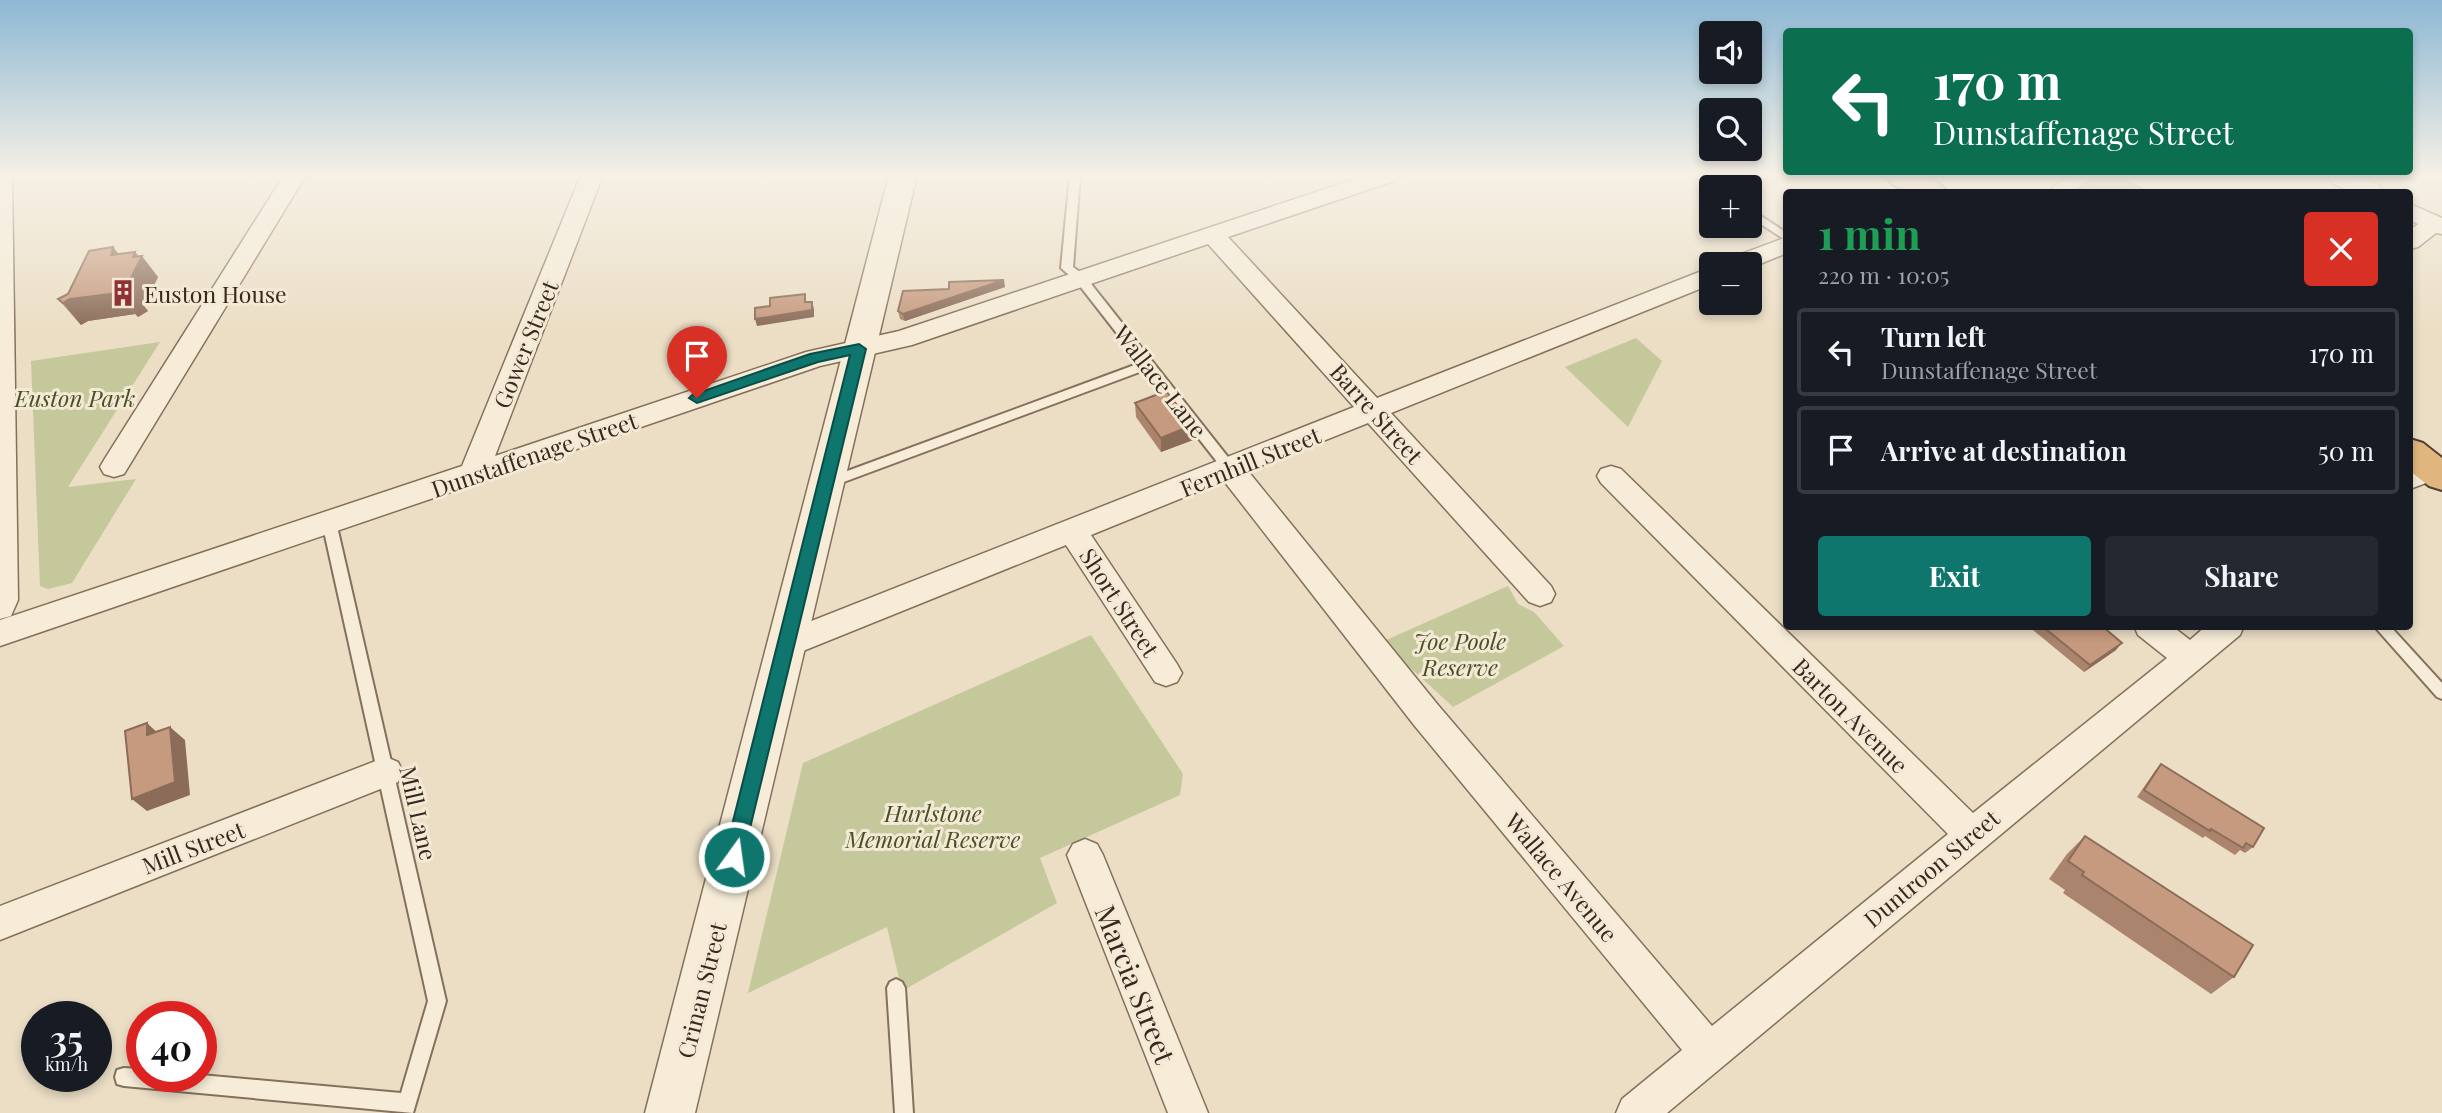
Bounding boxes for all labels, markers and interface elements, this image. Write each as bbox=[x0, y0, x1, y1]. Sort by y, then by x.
map controls bbox=[1699, 21, 1762, 315]
button: sound bbox=[1699, 21, 1762, 84]
text: 170 m bbox=[1933, 47, 2061, 112]
icon: left bbox=[1818, 56, 1909, 147]
button: search bbox=[1699, 98, 1762, 161]
text: Dunstaffenage Street bbox=[1933, 110, 2234, 153]
button: + bbox=[1699, 175, 1762, 238]
text: 1 min bbox=[1818, 205, 1921, 261]
button: close bbox=[2304, 212, 2378, 286]
button: − bbox=[1699, 252, 1762, 315]
text: 220 m · 10:05 bbox=[1818, 259, 1949, 290]
street label: Gower Street bbox=[485, 275, 565, 412]
building icon: Euston House bbox=[108, 278, 138, 308]
place label: Euston House bbox=[144, 278, 287, 309]
street label: Wallace Lane bbox=[1107, 318, 1215, 444]
text: Turn left bbox=[1881, 319, 1986, 354]
pin bbox=[667, 326, 727, 398]
icon: left bbox=[1822, 333, 1860, 371]
text: 170 m bbox=[2309, 335, 2374, 370]
icon: arrive bbox=[678, 337, 716, 375]
text: Dunstaffenage Street bbox=[1881, 354, 2097, 385]
street label: Barre Street bbox=[1324, 356, 1431, 470]
park label: Euston Park bbox=[14, 382, 136, 413]
street label: Dunstaffenage Street bbox=[427, 404, 642, 504]
street label: Fernhill Street bbox=[1175, 418, 1326, 503]
icon: arrive bbox=[1822, 431, 1860, 469]
text: Arrive at destination bbox=[1881, 433, 2127, 468]
text: 50 m bbox=[2318, 433, 2374, 468]
button: Exit bbox=[1818, 536, 2091, 616]
button: Share bbox=[2105, 536, 2378, 616]
street label: Short Street bbox=[1073, 542, 1167, 663]
park label: Joe Poole Reserve bbox=[1414, 625, 1506, 682]
street label: Barton Avenue bbox=[1787, 651, 1915, 779]
street label: Mill Lane bbox=[393, 763, 445, 863]
park label: Hurlstone Memorial Reserve bbox=[845, 797, 1021, 854]
street label: Duntroon Street bbox=[1857, 802, 2006, 934]
street label: Wallace Avenue bbox=[1498, 805, 1625, 948]
street label: Mill Street bbox=[137, 813, 249, 881]
position arrow bbox=[697, 820, 771, 894]
street label: Marcia Street bbox=[1087, 899, 1185, 1070]
street label: Crinan Street bbox=[669, 918, 733, 1061]
speed limit sign: 40 bbox=[126, 1001, 217, 1092]
text: 35 bbox=[50, 1014, 83, 1061]
text: km/h bbox=[45, 1052, 88, 1076]

